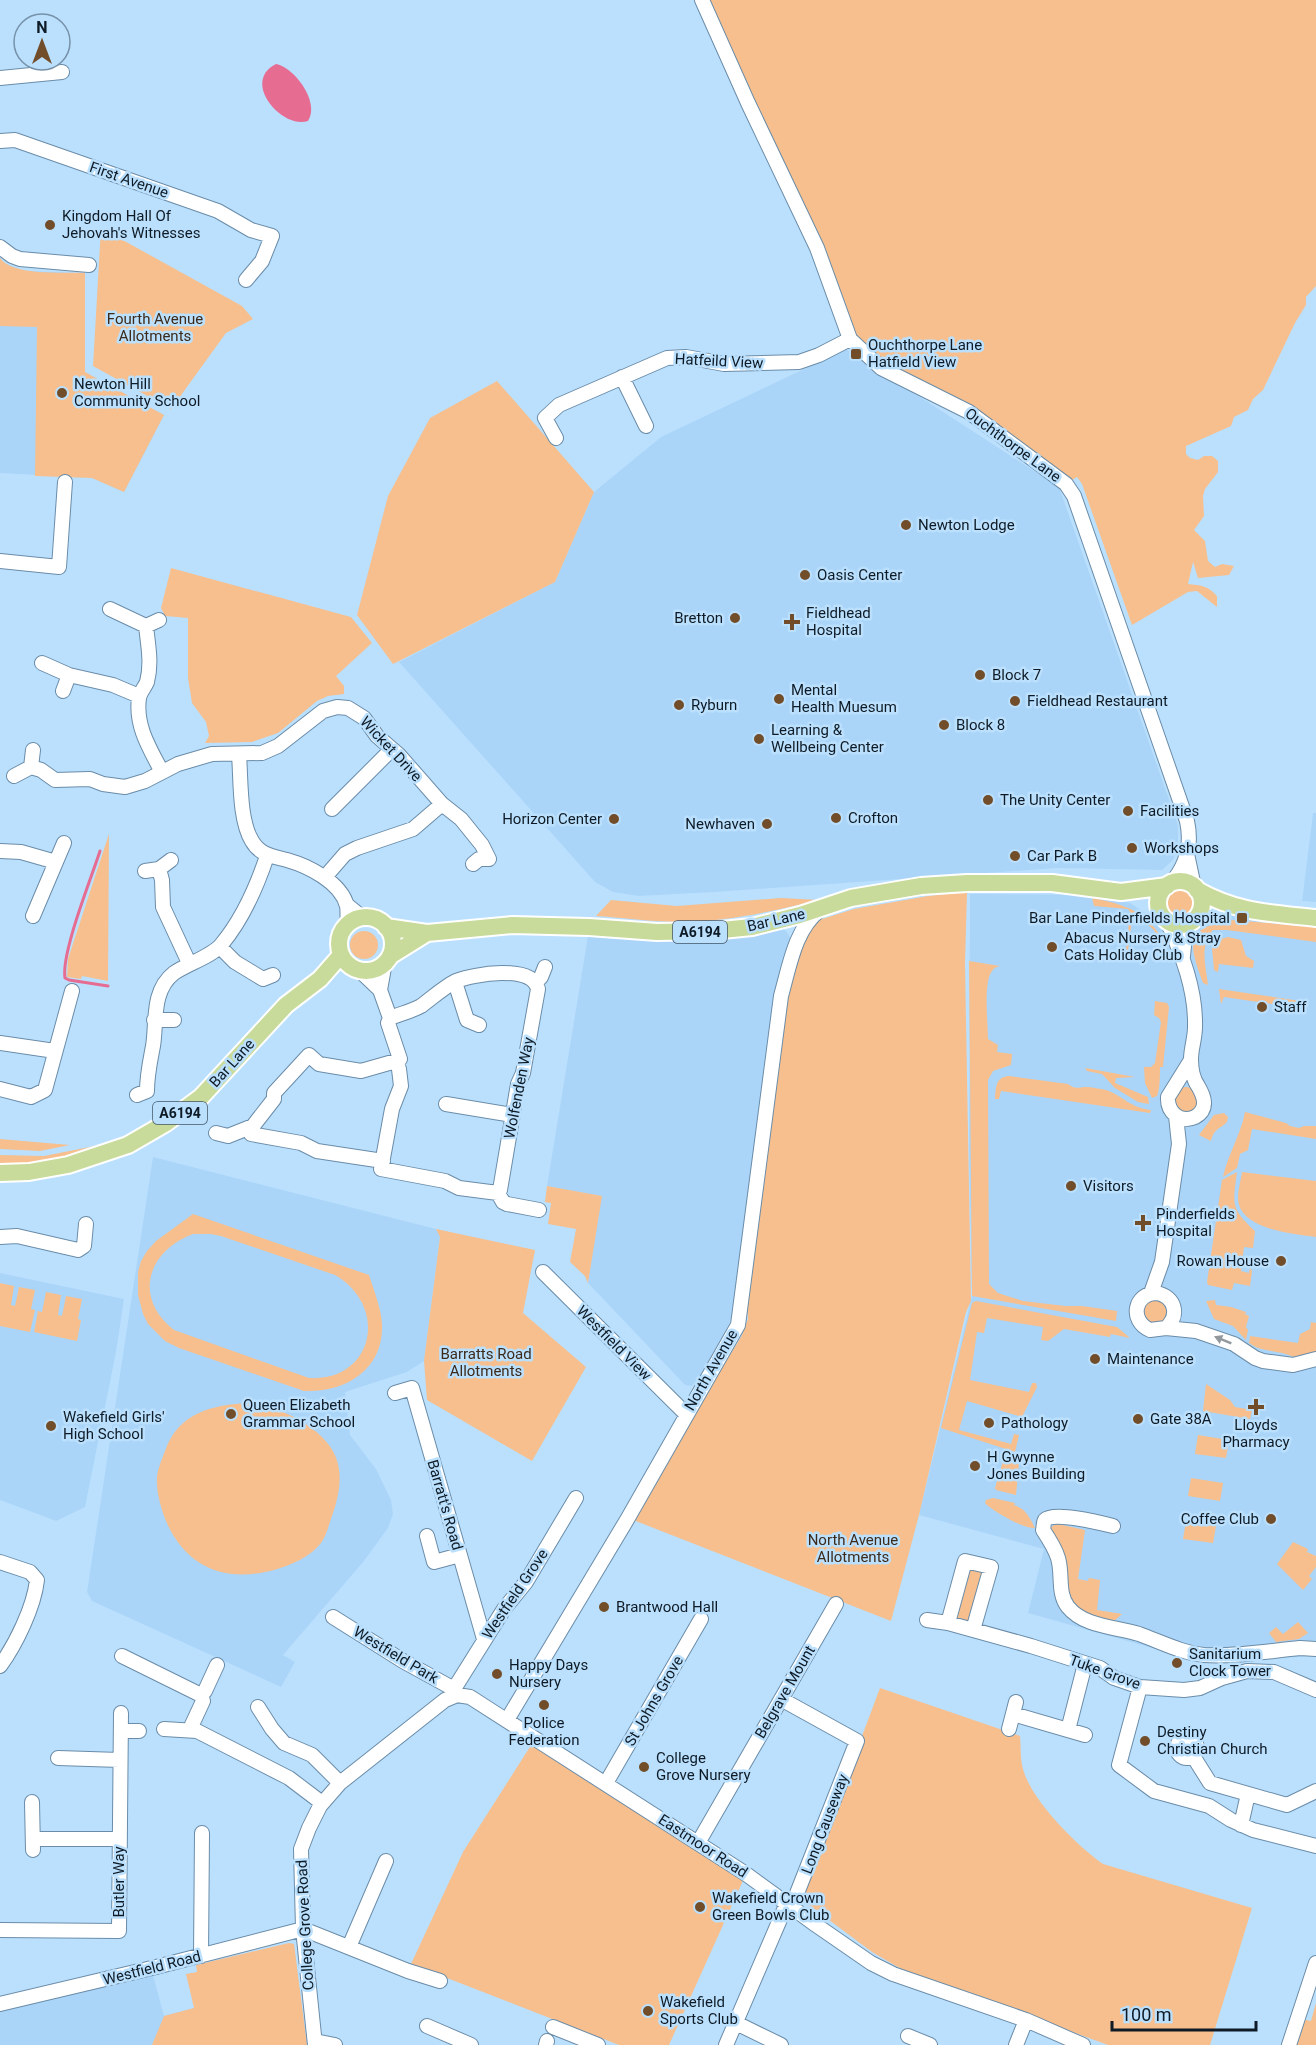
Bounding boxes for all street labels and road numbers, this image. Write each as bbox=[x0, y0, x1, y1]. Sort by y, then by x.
street label: First Avenue bbox=[87, 158, 171, 202]
street label: Hatfeild View bbox=[674, 350, 764, 372]
street label: Ouchthorpe Lane bbox=[962, 404, 1064, 486]
street label: Wicket Drive bbox=[356, 713, 426, 785]
street label: Bar Lane bbox=[745, 905, 807, 935]
road number: A6194 bbox=[673, 921, 727, 943]
street label: Bar Lane bbox=[206, 1035, 258, 1091]
street label: Wolfenden Way bbox=[500, 1036, 538, 1140]
road number: A6194 bbox=[153, 1102, 207, 1124]
street label: Westfield View bbox=[573, 1302, 655, 1384]
street label: North Avenue bbox=[681, 1326, 741, 1414]
street label: Barratt's Road bbox=[423, 1458, 467, 1552]
street label: Westfield Grove bbox=[478, 1546, 552, 1642]
street label: Westfield Park bbox=[350, 1623, 442, 1688]
street label: Belgrave Mount bbox=[751, 1642, 819, 1742]
street label: Tuke Grove bbox=[1067, 1651, 1143, 1693]
street label: St Johns Grove bbox=[621, 1653, 687, 1749]
street label: Long Causeway bbox=[798, 1772, 852, 1876]
street label: Eastmoor Road bbox=[655, 1810, 751, 1882]
street label: Butler Way bbox=[110, 1846, 128, 1918]
street label: College Grove Road bbox=[293, 1859, 317, 1991]
street label: Westfield Road bbox=[101, 1947, 203, 1989]

